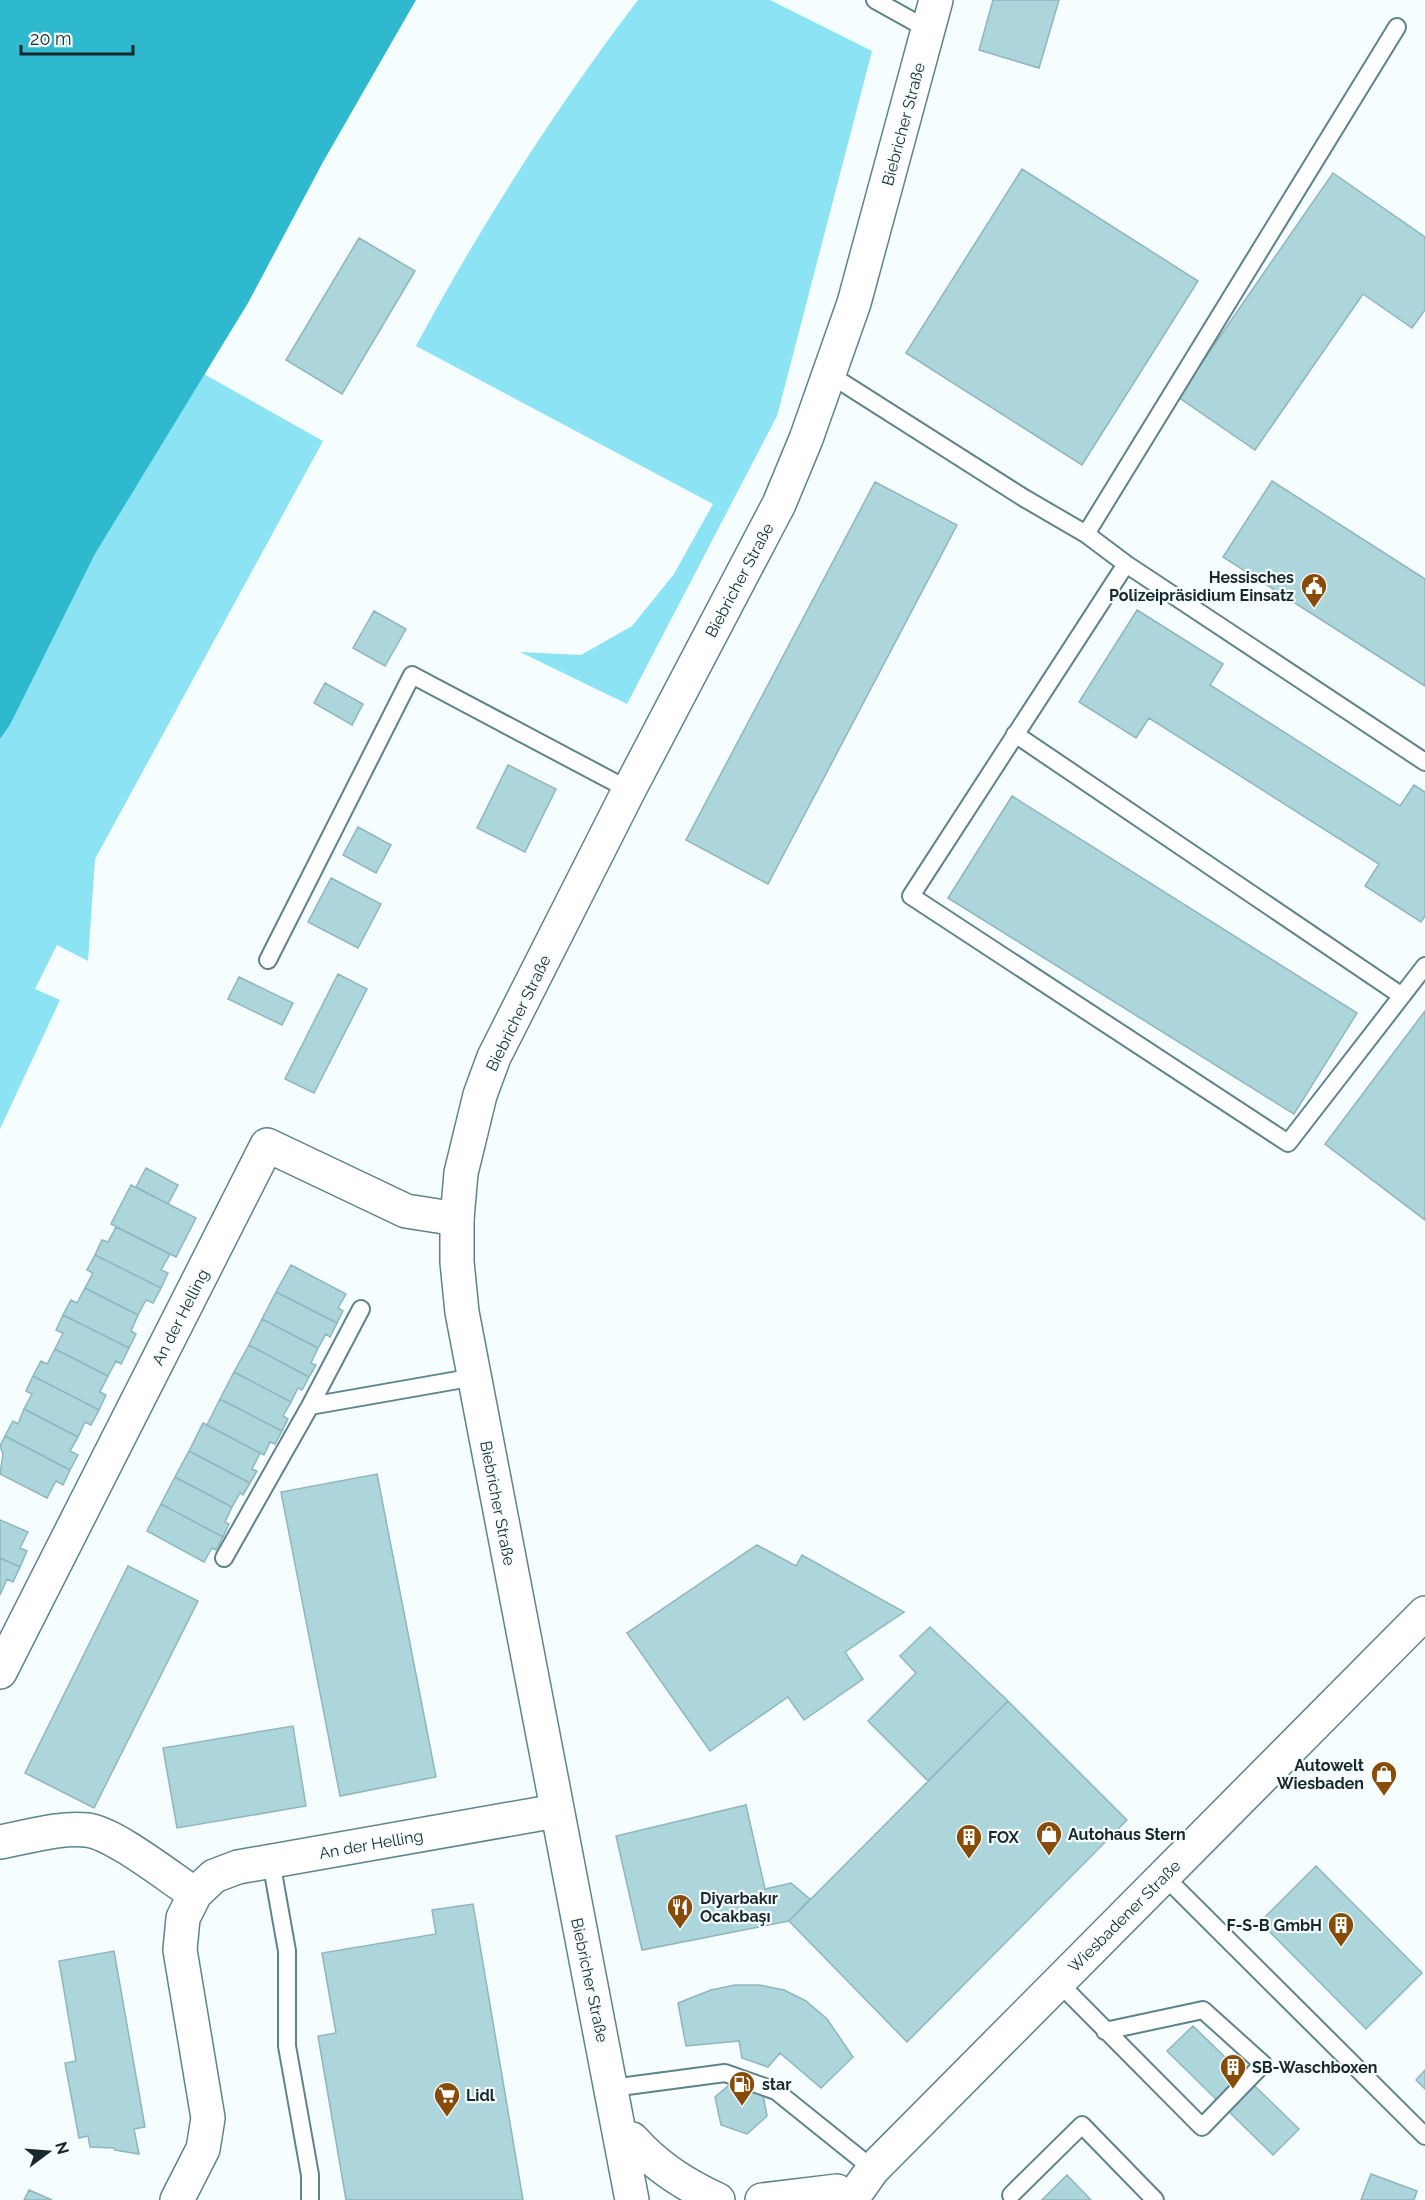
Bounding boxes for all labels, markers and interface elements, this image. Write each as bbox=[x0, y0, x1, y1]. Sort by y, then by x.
scale bar bbox=[21, 18, 134, 56]
text: 20 m bbox=[30, 28, 72, 49]
street label: Biebricher Straße bbox=[878, 60, 929, 188]
street label: Biebricher Straße bbox=[701, 520, 778, 641]
place label: Hessisches Polizeipräsidium Einsatz bbox=[1109, 568, 1294, 605]
public building icon: Hessisches Polizeipräsidium Einsatz bbox=[1299, 571, 1329, 609]
street label: Biebricher Straße bbox=[482, 952, 555, 1074]
street label: An der Helling bbox=[148, 1266, 213, 1368]
street label: Biebricher Straße bbox=[476, 1439, 519, 1567]
place label: Autowelt Wiesbaden bbox=[1277, 1756, 1364, 1793]
shop icon: Autowelt Wiesbaden bbox=[1369, 1759, 1399, 1797]
shop icon: Autohaus Stern bbox=[1034, 1819, 1064, 1857]
building icon: FOX bbox=[954, 1822, 984, 1860]
place label: Autohaus Stern bbox=[1068, 1825, 1186, 1844]
street label: An der Helling bbox=[318, 1826, 425, 1863]
place label: FOX bbox=[988, 1828, 1020, 1847]
street label: Wiesbadener Straße bbox=[1064, 1856, 1184, 1976]
place label: Diyarbakır Ocakbaşı bbox=[700, 1889, 778, 1926]
restaurant icon: Diyarbakır Ocakbaşı bbox=[665, 1892, 695, 1930]
building icon: F-S-B GmbH bbox=[1326, 1910, 1356, 1948]
street label: Biebricher Straße bbox=[567, 1916, 612, 2044]
place label: F-S-B GmbH bbox=[1227, 1916, 1322, 1935]
building icon: SB-Waschboxen bbox=[1218, 2052, 1248, 2090]
place label: SB-Waschboxen bbox=[1252, 2058, 1377, 2077]
fuel station icon: star bbox=[727, 2069, 757, 2107]
place label: star bbox=[762, 2075, 791, 2094]
supermarket icon: Lidl bbox=[432, 2080, 462, 2118]
place label: Lidl bbox=[466, 2086, 496, 2105]
north arrow bbox=[18, 2122, 78, 2182]
text: N bbox=[51, 2140, 73, 2156]

